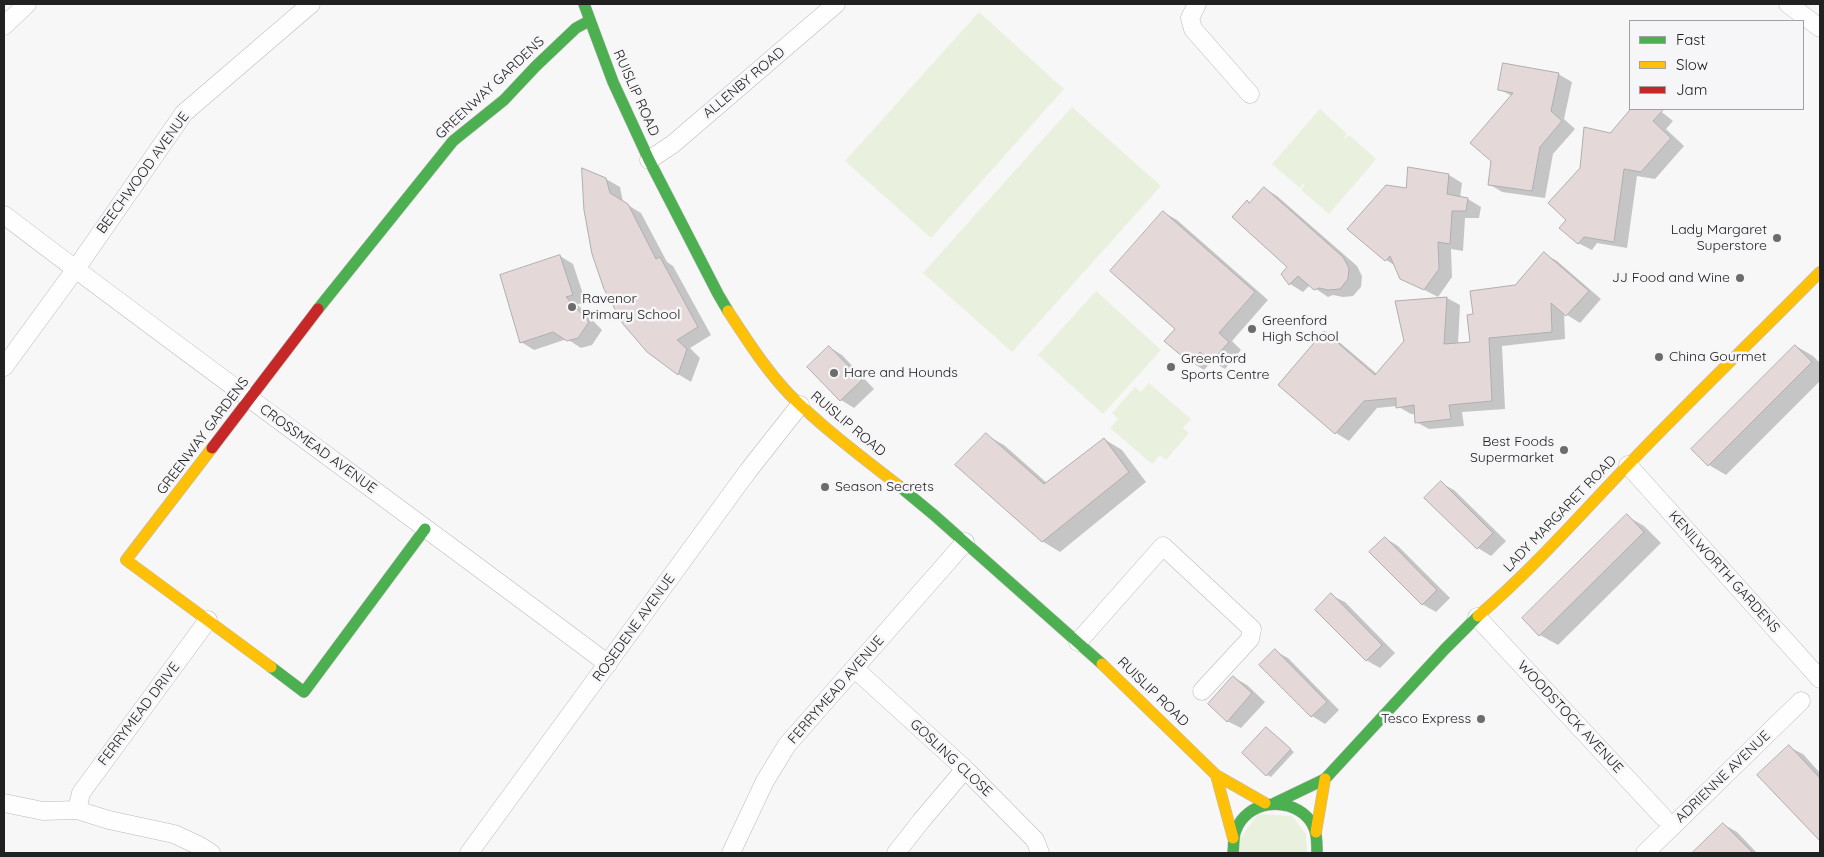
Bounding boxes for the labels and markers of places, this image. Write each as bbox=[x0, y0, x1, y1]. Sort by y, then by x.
place label: Lady Margaret Superstore bbox=[1671, 222, 1767, 254]
marker: Lady Margaret Superstore bbox=[1771, 232, 1783, 244]
place label: JJ Food and Wine bbox=[1612, 270, 1730, 286]
marker: JJ Food and Wine bbox=[1734, 272, 1746, 284]
place label: Ravenor Primary School bbox=[582, 291, 680, 324]
marker: Ravenor Primary School bbox=[566, 301, 578, 313]
place label: Greenford High School bbox=[1262, 313, 1339, 346]
marker: Greenford High School bbox=[1246, 323, 1258, 335]
place label: China Gourmet bbox=[1669, 349, 1766, 365]
place label: Greenford Sports Centre bbox=[1181, 351, 1269, 384]
marker: China Gourmet bbox=[1653, 351, 1665, 363]
marker: Greenford Sports Centre bbox=[1165, 361, 1177, 373]
place label: Hare and Hounds bbox=[844, 365, 958, 381]
marker: Hare and Hounds bbox=[828, 367, 840, 379]
place label: Best Foods Supermarket bbox=[1470, 434, 1554, 467]
marker: Best Foods Supermarket bbox=[1558, 444, 1570, 456]
place label: Season Secrets bbox=[835, 479, 934, 495]
marker: Season Secrets bbox=[819, 481, 831, 493]
place label: Tesco Express bbox=[1381, 711, 1471, 727]
marker: Tesco Express bbox=[1475, 713, 1487, 725]

